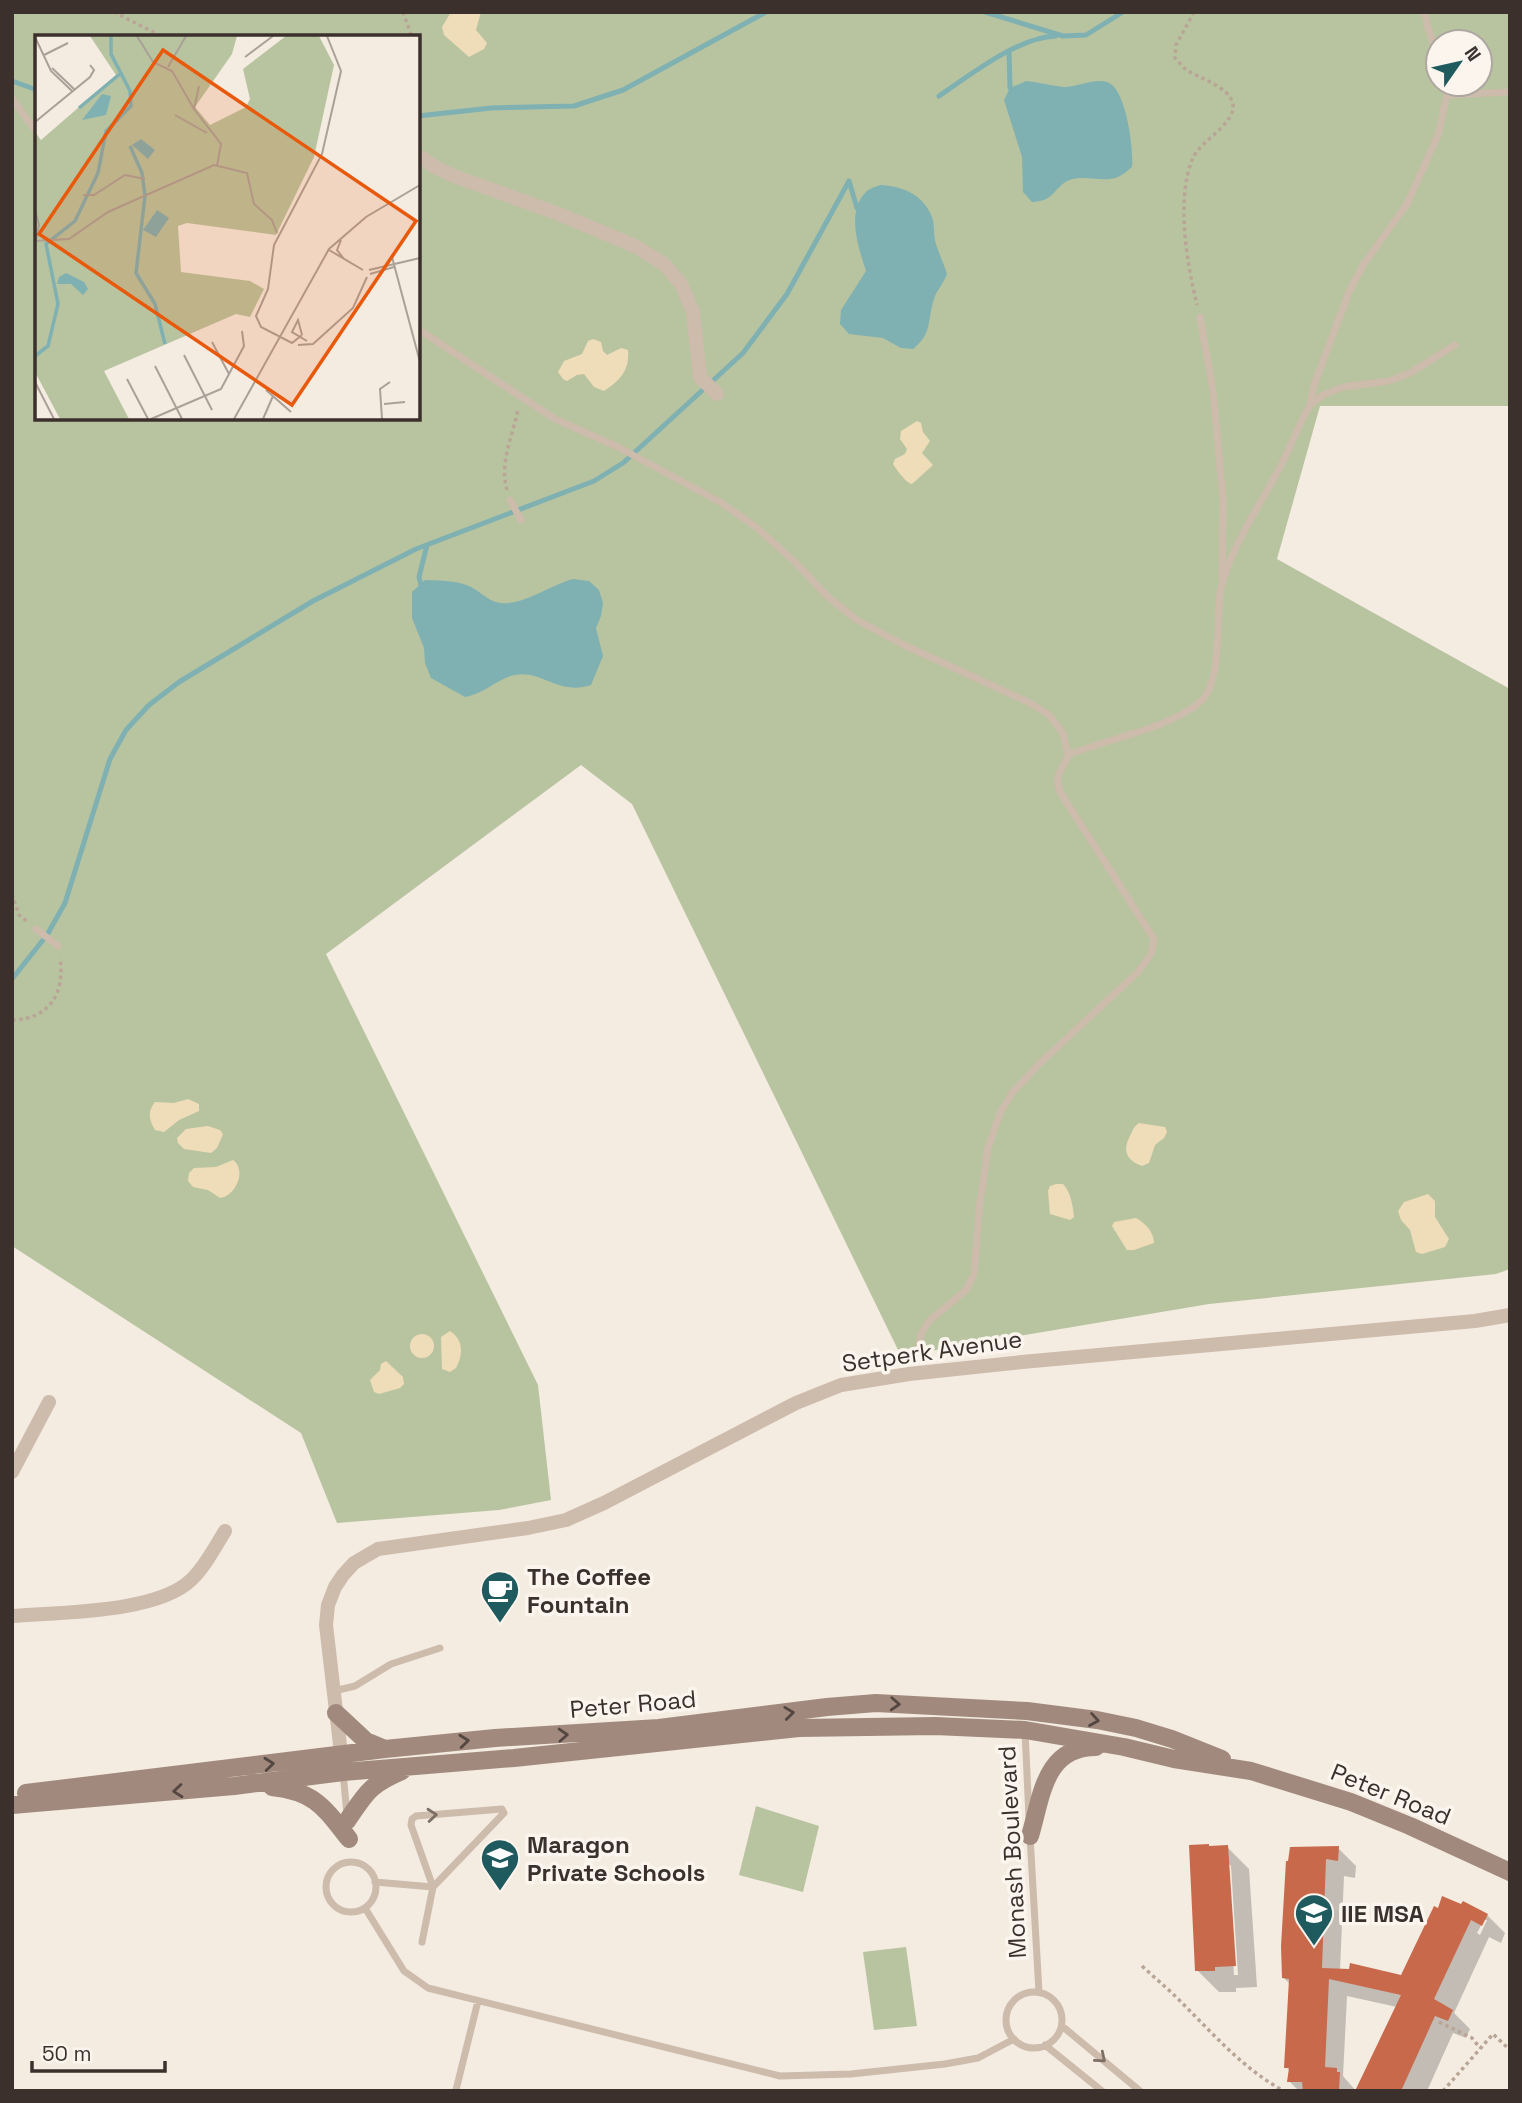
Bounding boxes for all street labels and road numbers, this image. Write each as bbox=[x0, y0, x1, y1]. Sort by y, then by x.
street label: Setperk Avenue bbox=[840, 1323, 1024, 1379]
street label: Peter Road bbox=[569, 1683, 697, 1725]
street label: Monash Boulevard bbox=[991, 1745, 1033, 1959]
street label: Peter Road bbox=[1326, 1756, 1456, 1832]

